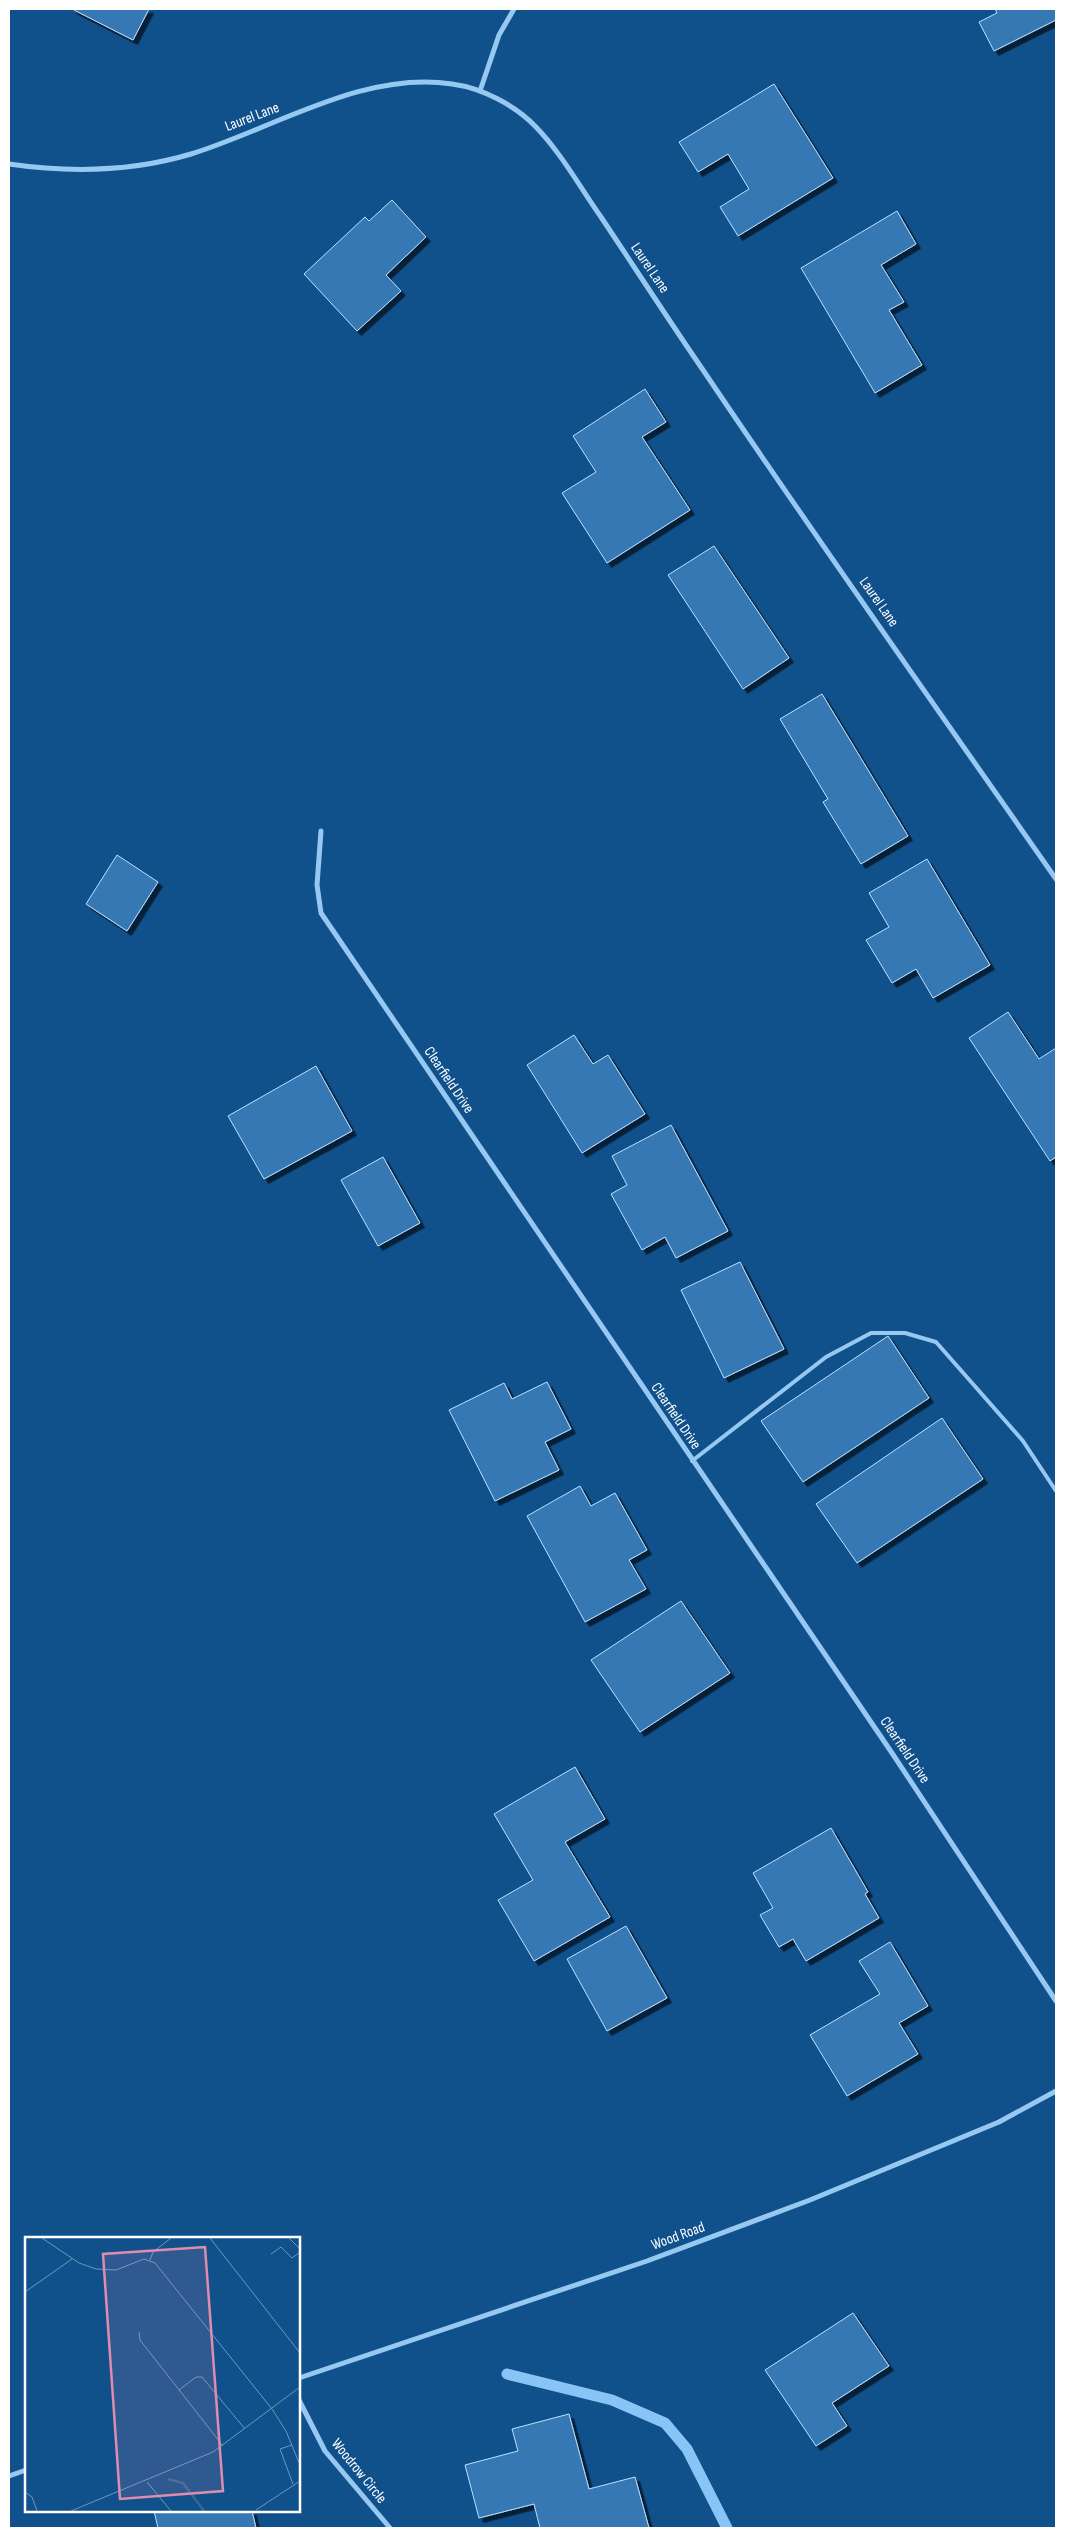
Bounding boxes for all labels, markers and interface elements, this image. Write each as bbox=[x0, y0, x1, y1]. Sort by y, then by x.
street label: Laurel Lane bbox=[222, 98, 282, 136]
street label: Laurel Lane bbox=[626, 239, 674, 297]
street label: Laurel Lane bbox=[855, 573, 903, 631]
street label: Clearfield Drive bbox=[420, 1043, 478, 1117]
street label: Clearfield Drive bbox=[647, 1379, 705, 1453]
street label: Clearfield Drive bbox=[876, 1713, 934, 1787]
street label: Wood Road bbox=[649, 2218, 707, 2254]
inset map bbox=[25, 2237, 300, 2512]
street label: Woodrow Circle bbox=[327, 2435, 391, 2507]

